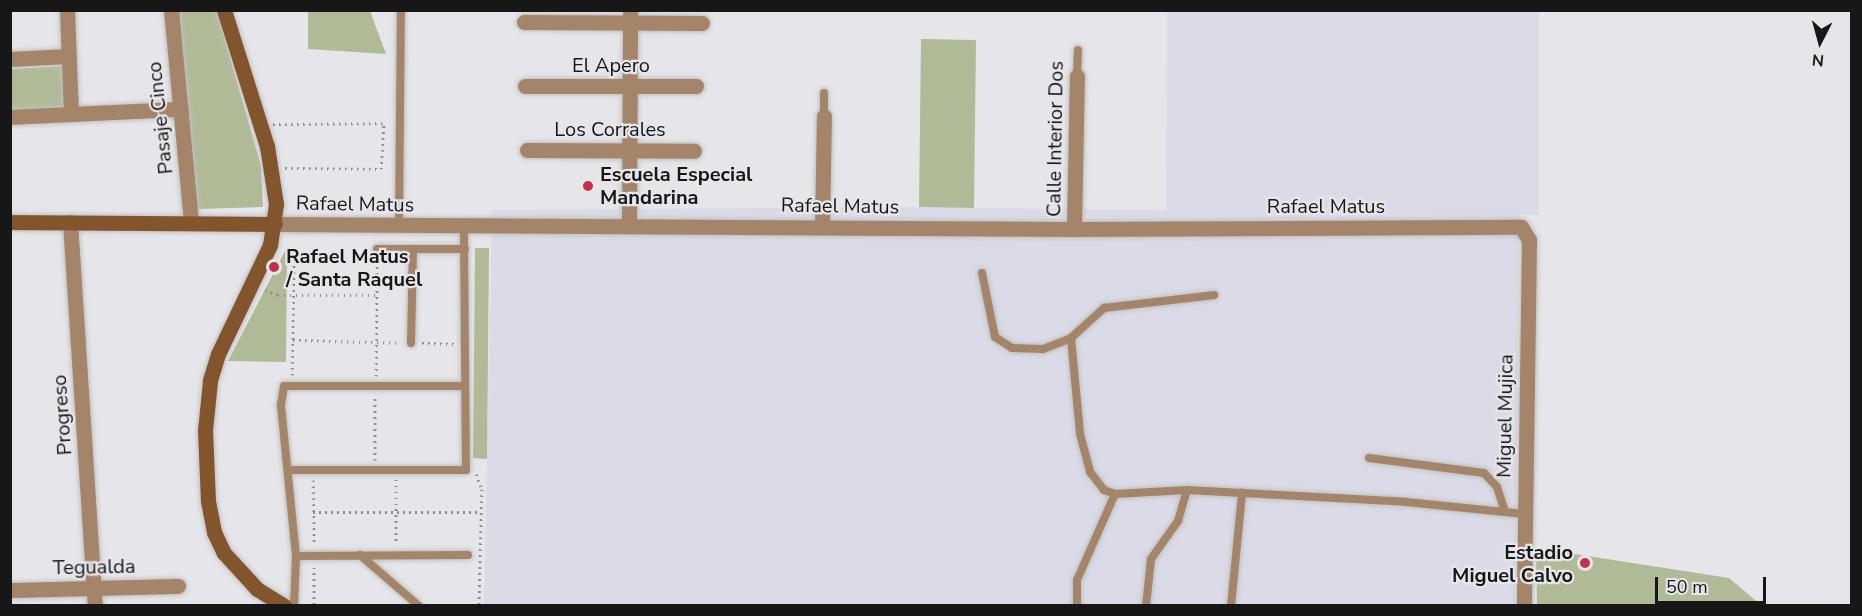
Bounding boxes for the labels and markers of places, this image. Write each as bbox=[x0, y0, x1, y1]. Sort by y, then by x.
place label: Escuela Especial Mandarina bbox=[600, 162, 752, 209]
marker: Escuela Especial Mandarina bbox=[581, 179, 595, 193]
place label: Rafael Matus / Santa Raquel bbox=[286, 244, 422, 291]
marker: Rafael Matus / Santa Raquel bbox=[267, 260, 281, 274]
place label: Estadio Miguel Calvo bbox=[1452, 540, 1573, 587]
marker: Estadio Miguel Calvo bbox=[1578, 556, 1592, 570]

